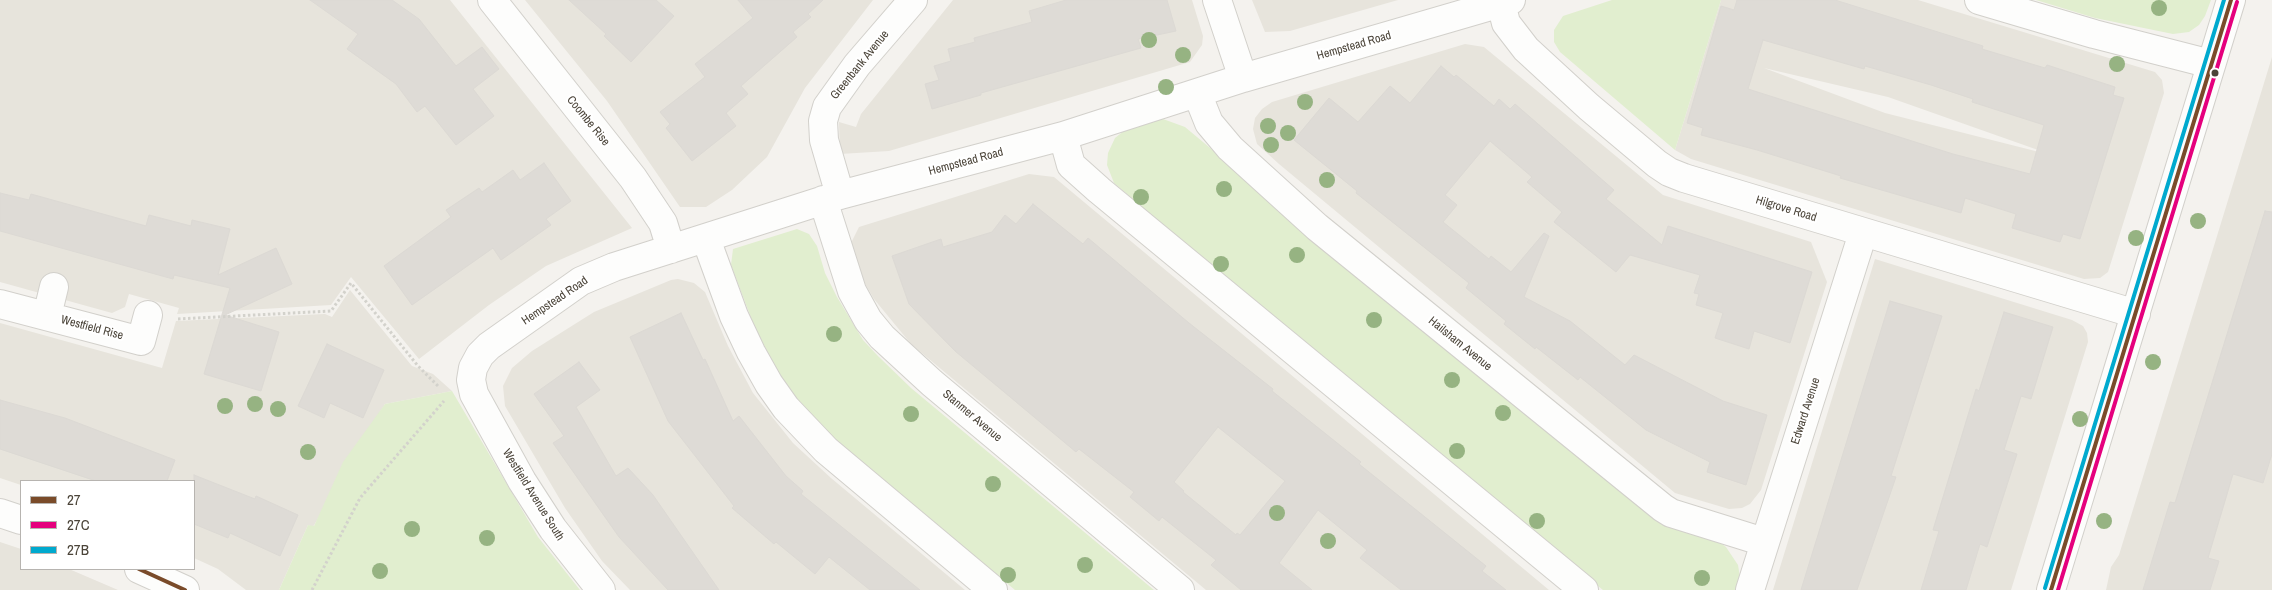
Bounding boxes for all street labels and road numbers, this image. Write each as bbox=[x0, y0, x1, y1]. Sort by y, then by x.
street label: Greenbank Avenue bbox=[828, 28, 892, 102]
street label: Hempstead Road bbox=[1315, 29, 1393, 63]
street label: Coombe Rise bbox=[563, 93, 613, 149]
street label: Hempstead Road bbox=[927, 145, 1005, 179]
street label: Hilgrove Road bbox=[1754, 193, 1818, 225]
street label: Hempstead Road bbox=[519, 274, 591, 328]
street label: Westfield Rise bbox=[59, 313, 125, 343]
street label: Hailsham Avenue bbox=[1425, 314, 1495, 374]
street label: Edward Avenue bbox=[1788, 376, 1824, 446]
street label: Stanmer Avenue bbox=[939, 387, 1005, 445]
street label: Westfield Avenue South bbox=[499, 447, 567, 543]

